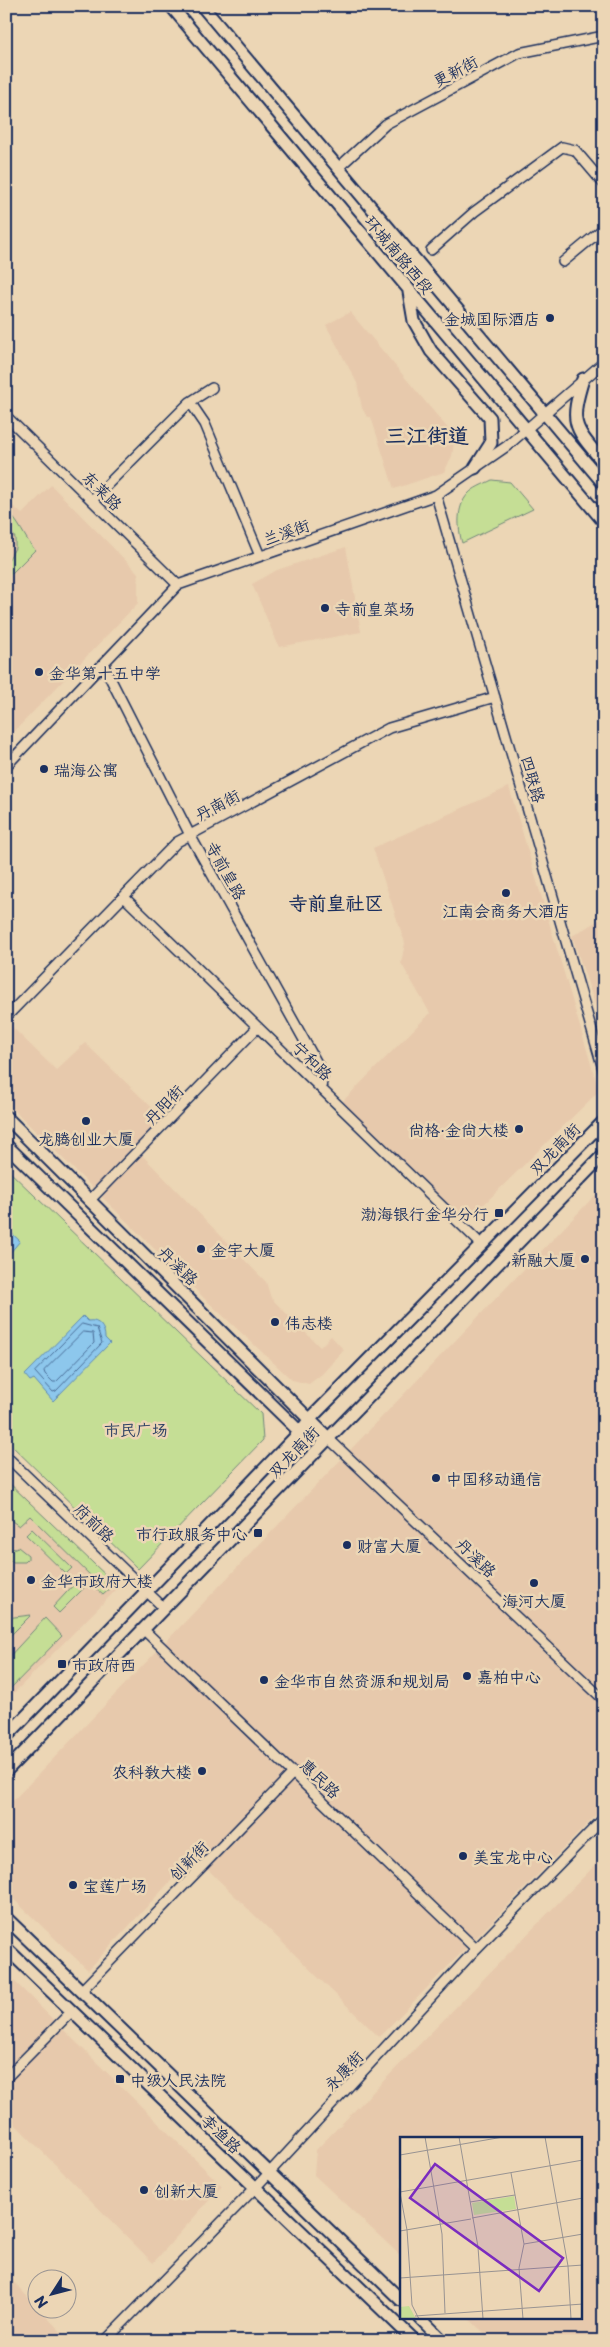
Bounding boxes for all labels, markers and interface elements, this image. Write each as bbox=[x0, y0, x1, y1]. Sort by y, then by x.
street label: 更新街 bbox=[428, 48, 482, 92]
street label: 环城南路西段 bbox=[360, 210, 440, 298]
place label: 金城国际酒店 bbox=[444, 306, 540, 330]
marker: 金城国际酒店 bbox=[544, 312, 556, 324]
district label: 三江街道 bbox=[385, 418, 469, 450]
street label: 东莱路 bbox=[78, 465, 128, 515]
street label: 兰溪街 bbox=[259, 512, 313, 550]
place label: 寺前皇菜场 bbox=[335, 596, 415, 620]
marker: 寺前皇菜场 bbox=[319, 602, 331, 614]
place label: 金华第十五中学 bbox=[49, 660, 161, 684]
marker: 金华第十五中学 bbox=[33, 666, 45, 678]
street label: 四联路 bbox=[516, 753, 552, 805]
place label: 瑞海公寓 bbox=[54, 757, 118, 781]
marker: 瑞海公寓 bbox=[38, 763, 50, 775]
street label: 丹南街 bbox=[190, 782, 244, 826]
street label: 寺前皇路 bbox=[201, 836, 253, 904]
marker: 江南会商务大酒店 bbox=[500, 887, 512, 899]
district label: 寺前皇社区 bbox=[288, 888, 384, 916]
place label: 江南会商务大酒店 bbox=[442, 898, 570, 922]
street label: 宁和路 bbox=[287, 1035, 339, 1085]
street label: 丹阳街 bbox=[138, 1078, 188, 1130]
marker: 龙腾创业大厦 bbox=[80, 1115, 92, 1127]
place label: 尚格·金尚大楼 bbox=[408, 1117, 509, 1141]
street label: 双龙南街 bbox=[523, 1117, 585, 1179]
marker: 尚格·金尚大楼 bbox=[513, 1123, 525, 1135]
place label: 龙腾创业大厦 bbox=[38, 1126, 134, 1150]
place label: 渤海银行金华分行 bbox=[361, 1201, 489, 1225]
marker: 渤海银行金华分行 bbox=[493, 1207, 505, 1219]
place label: 金宇大厦 bbox=[211, 1237, 275, 1261]
street label: 丹溪路 bbox=[153, 1240, 205, 1290]
marker: 金宇大厦 bbox=[195, 1243, 207, 1255]
place label: 新融大厦 bbox=[511, 1247, 575, 1271]
marker: 新融大厦 bbox=[579, 1253, 591, 1265]
place label: 伟志楼 bbox=[285, 1310, 333, 1334]
marker: 伟志楼 bbox=[269, 1316, 281, 1328]
park label: 市民广场 bbox=[104, 1417, 168, 1441]
street label: 双龙南街 bbox=[262, 1420, 324, 1482]
place label: 中国移动通信 bbox=[446, 1466, 542, 1490]
marker: 中国移动通信 bbox=[430, 1472, 442, 1484]
street label: 府前路 bbox=[69, 1497, 121, 1547]
place label: 市行政服务中心 bbox=[136, 1521, 248, 1545]
marker: 市行政服务中心 bbox=[252, 1527, 264, 1539]
street label: 丹溪路 bbox=[451, 1532, 503, 1582]
place label: 财富大厦 bbox=[357, 1533, 421, 1557]
marker: 财富大厦 bbox=[341, 1539, 353, 1551]
place label: 金华市政府大楼 bbox=[41, 1568, 153, 1592]
marker: 金华市政府大楼 bbox=[25, 1574, 37, 1586]
marker: 海河大厦 bbox=[528, 1577, 540, 1589]
place label: 海河大厦 bbox=[502, 1588, 566, 1612]
place label: 市政府西 bbox=[72, 1652, 136, 1676]
marker: 市政府西 bbox=[56, 1658, 68, 1670]
place label: 嘉柏中心 bbox=[477, 1664, 541, 1688]
place label: 金华市自然资源和规划局 bbox=[274, 1668, 450, 1692]
marker: 嘉柏中心 bbox=[461, 1670, 473, 1682]
marker: 金华市自然资源和规划局 bbox=[258, 1674, 270, 1686]
street label: 惠民路 bbox=[295, 1753, 347, 1803]
place label: 农科教大楼 bbox=[112, 1759, 192, 1783]
marker: 农科教大楼 bbox=[196, 1765, 208, 1777]
street label: 创新街 bbox=[163, 1834, 213, 1886]
place label: 美宝龙中心 bbox=[473, 1844, 553, 1868]
marker: 美宝龙中心 bbox=[457, 1850, 469, 1862]
place label: 宝莲广场 bbox=[83, 1873, 147, 1897]
marker: 宝莲广场 bbox=[67, 1879, 79, 1891]
street label: 永康街 bbox=[318, 2044, 368, 2096]
place label: 中级人民法院 bbox=[130, 2067, 226, 2091]
marker: 中级人民法院 bbox=[114, 2073, 126, 2085]
street label: 李渔路 bbox=[196, 2108, 248, 2158]
inset map bbox=[400, 2137, 582, 2320]
place label: 创新大厦 bbox=[154, 2178, 218, 2202]
marker: 创新大厦 bbox=[138, 2184, 150, 2196]
north arrow bbox=[28, 2270, 78, 2320]
text: N bbox=[29, 2291, 53, 2313]

